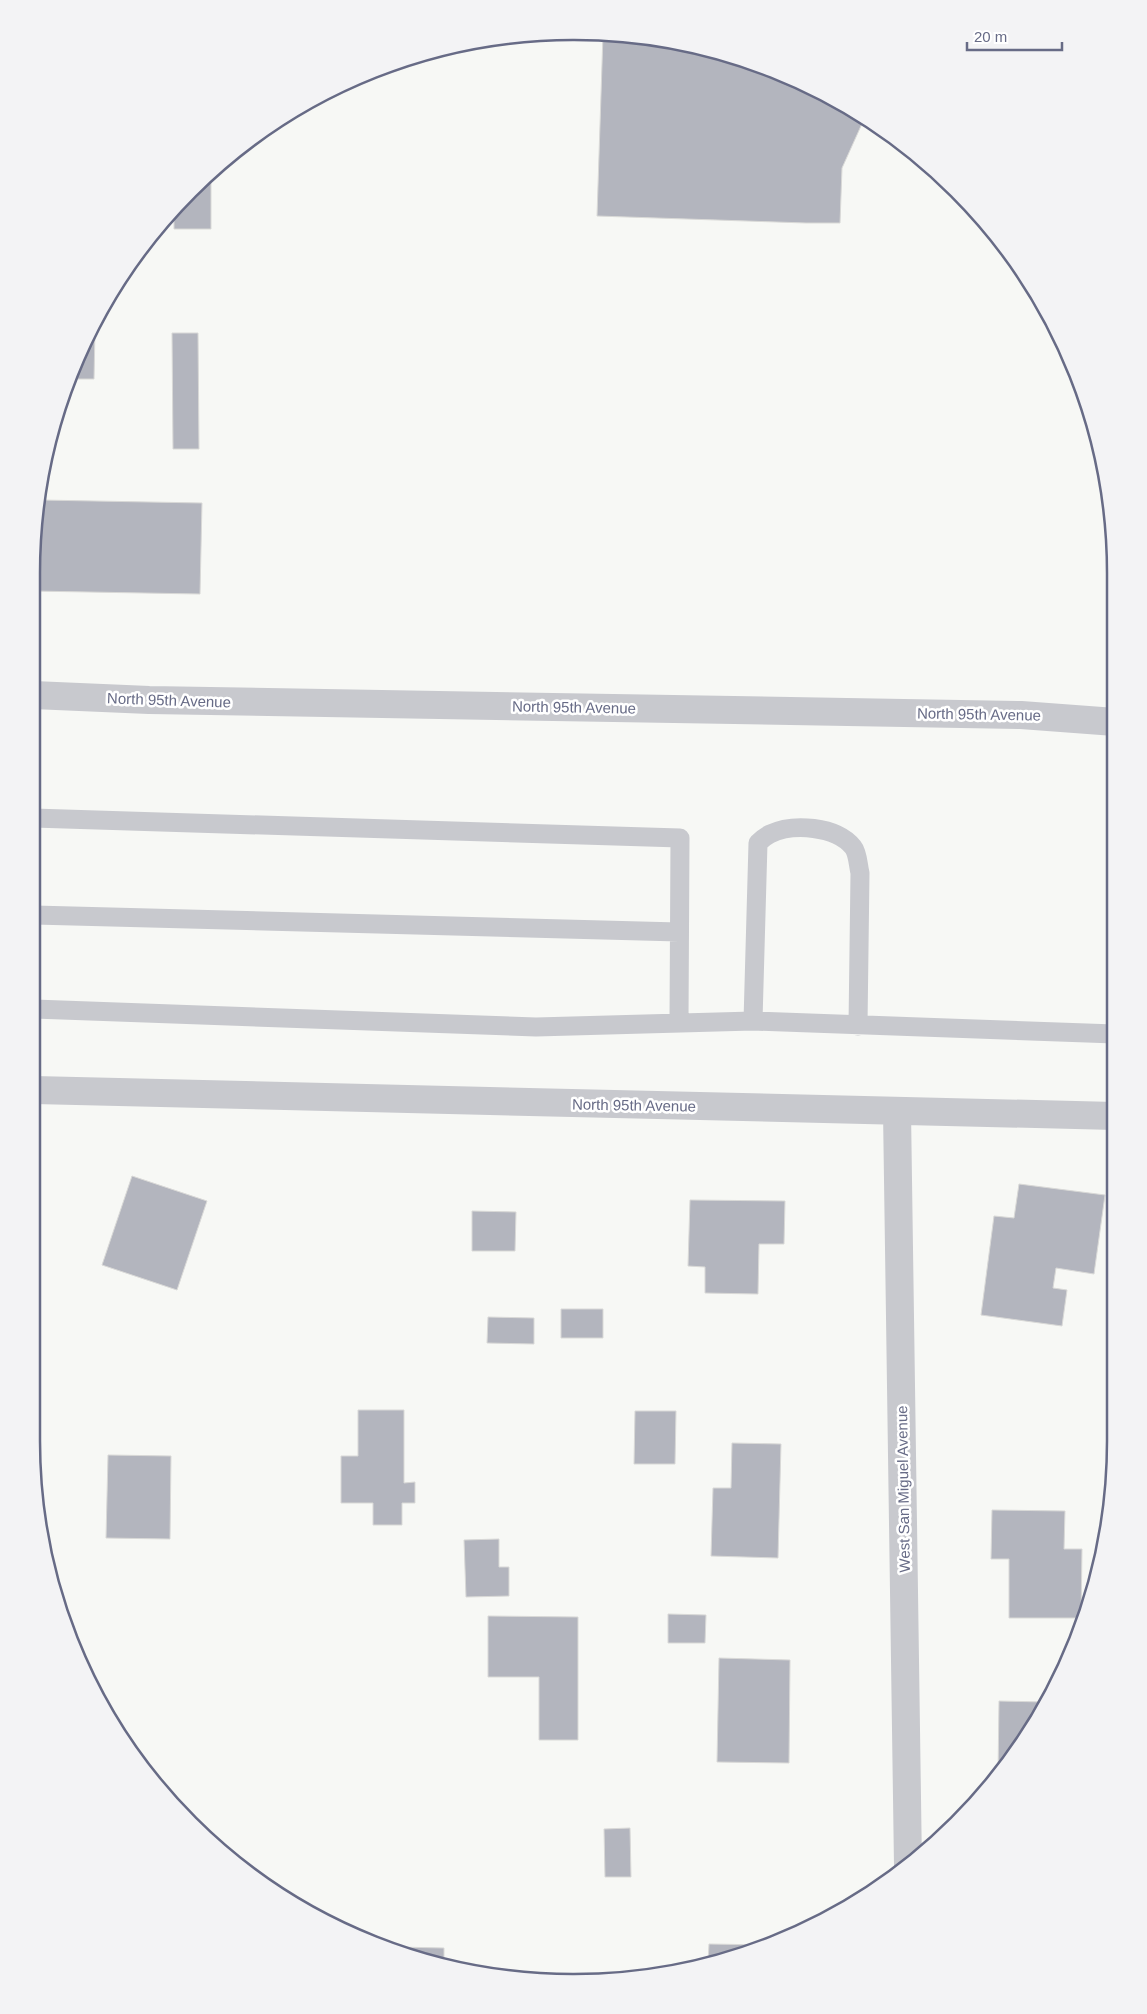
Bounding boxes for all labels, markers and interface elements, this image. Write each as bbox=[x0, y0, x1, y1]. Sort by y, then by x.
scale bar bbox=[967, 20, 1062, 52]
text: 20 m bbox=[974, 28, 1007, 45]
street label: North 95th Avenue bbox=[107, 689, 231, 711]
street label: North 95th Avenue bbox=[512, 697, 636, 717]
street label: North 95th Avenue bbox=[917, 704, 1041, 724]
street label: North 95th Avenue bbox=[572, 1095, 696, 1115]
street label: West San Miguel Avenue bbox=[893, 1405, 913, 1573]

